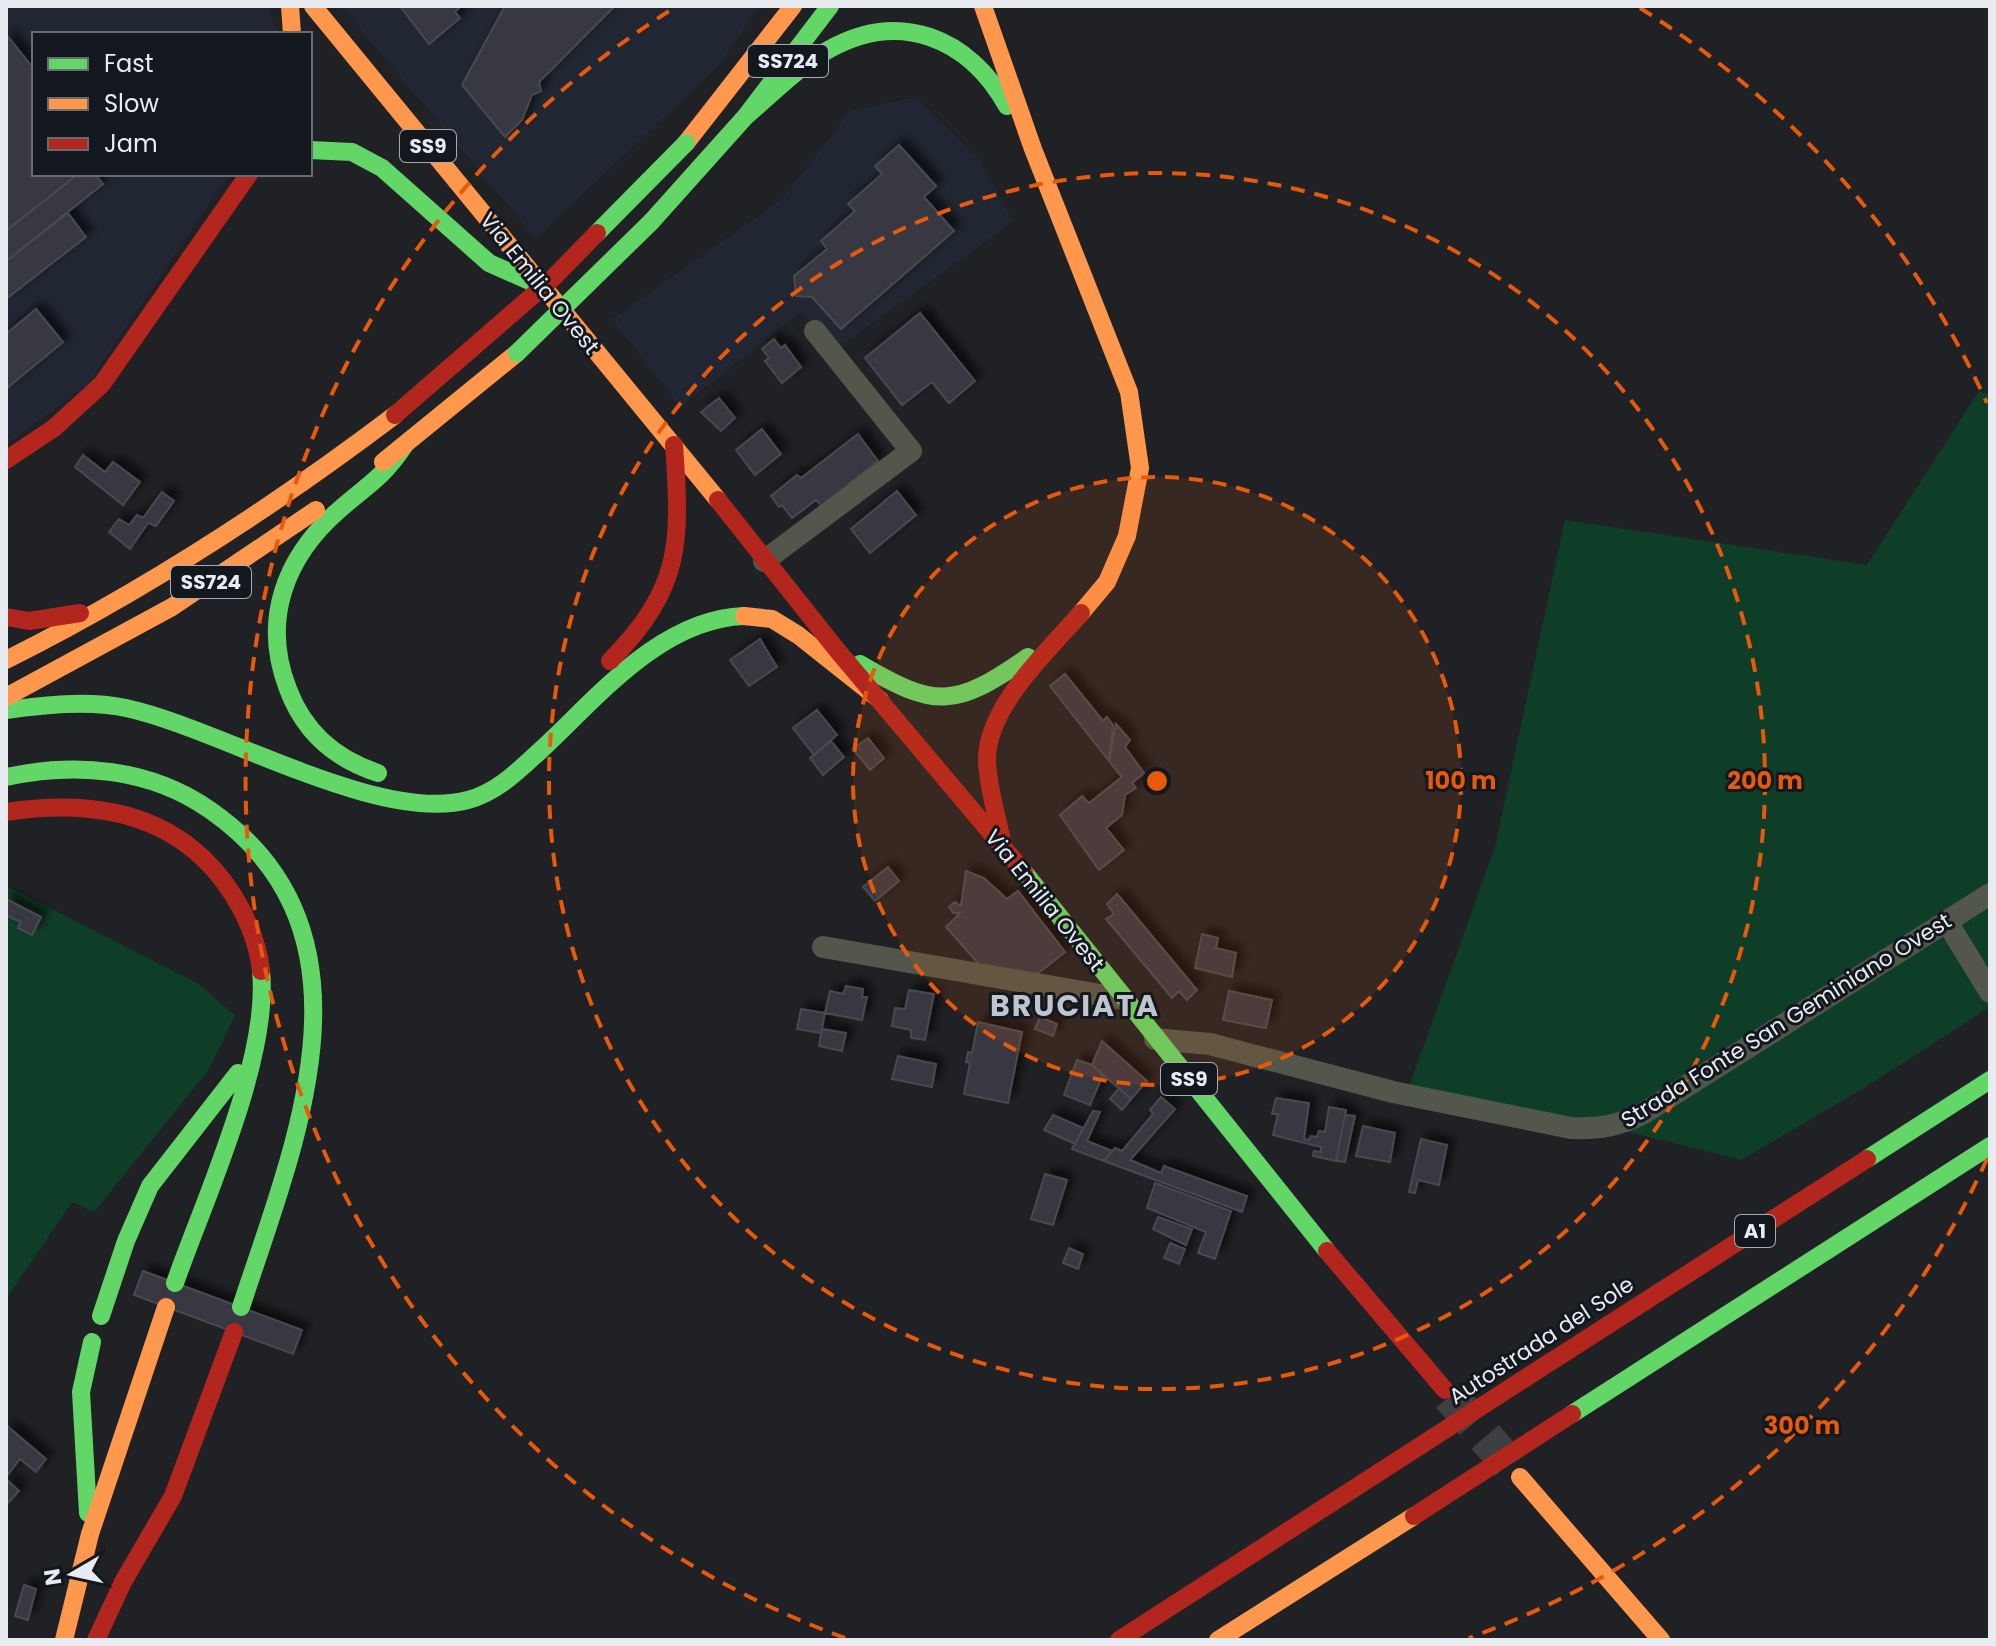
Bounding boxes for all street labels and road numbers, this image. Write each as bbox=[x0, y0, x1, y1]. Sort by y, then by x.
road number: SS724 bbox=[748, 45, 828, 77]
road number: SS9 bbox=[400, 130, 456, 162]
street label: Via Emilia Ovest bbox=[473, 206, 607, 361]
road number: SS724 bbox=[171, 566, 251, 598]
street label: Via Emilia Ovest bbox=[978, 823, 1112, 978]
street label: Strada Fonte San Geminiano Ovest bbox=[1615, 906, 1957, 1135]
road number: SS9 bbox=[1161, 1063, 1217, 1095]
road number: A1 bbox=[1735, 1215, 1775, 1247]
street label: Autostrada del Sole bbox=[1443, 1269, 1640, 1412]

